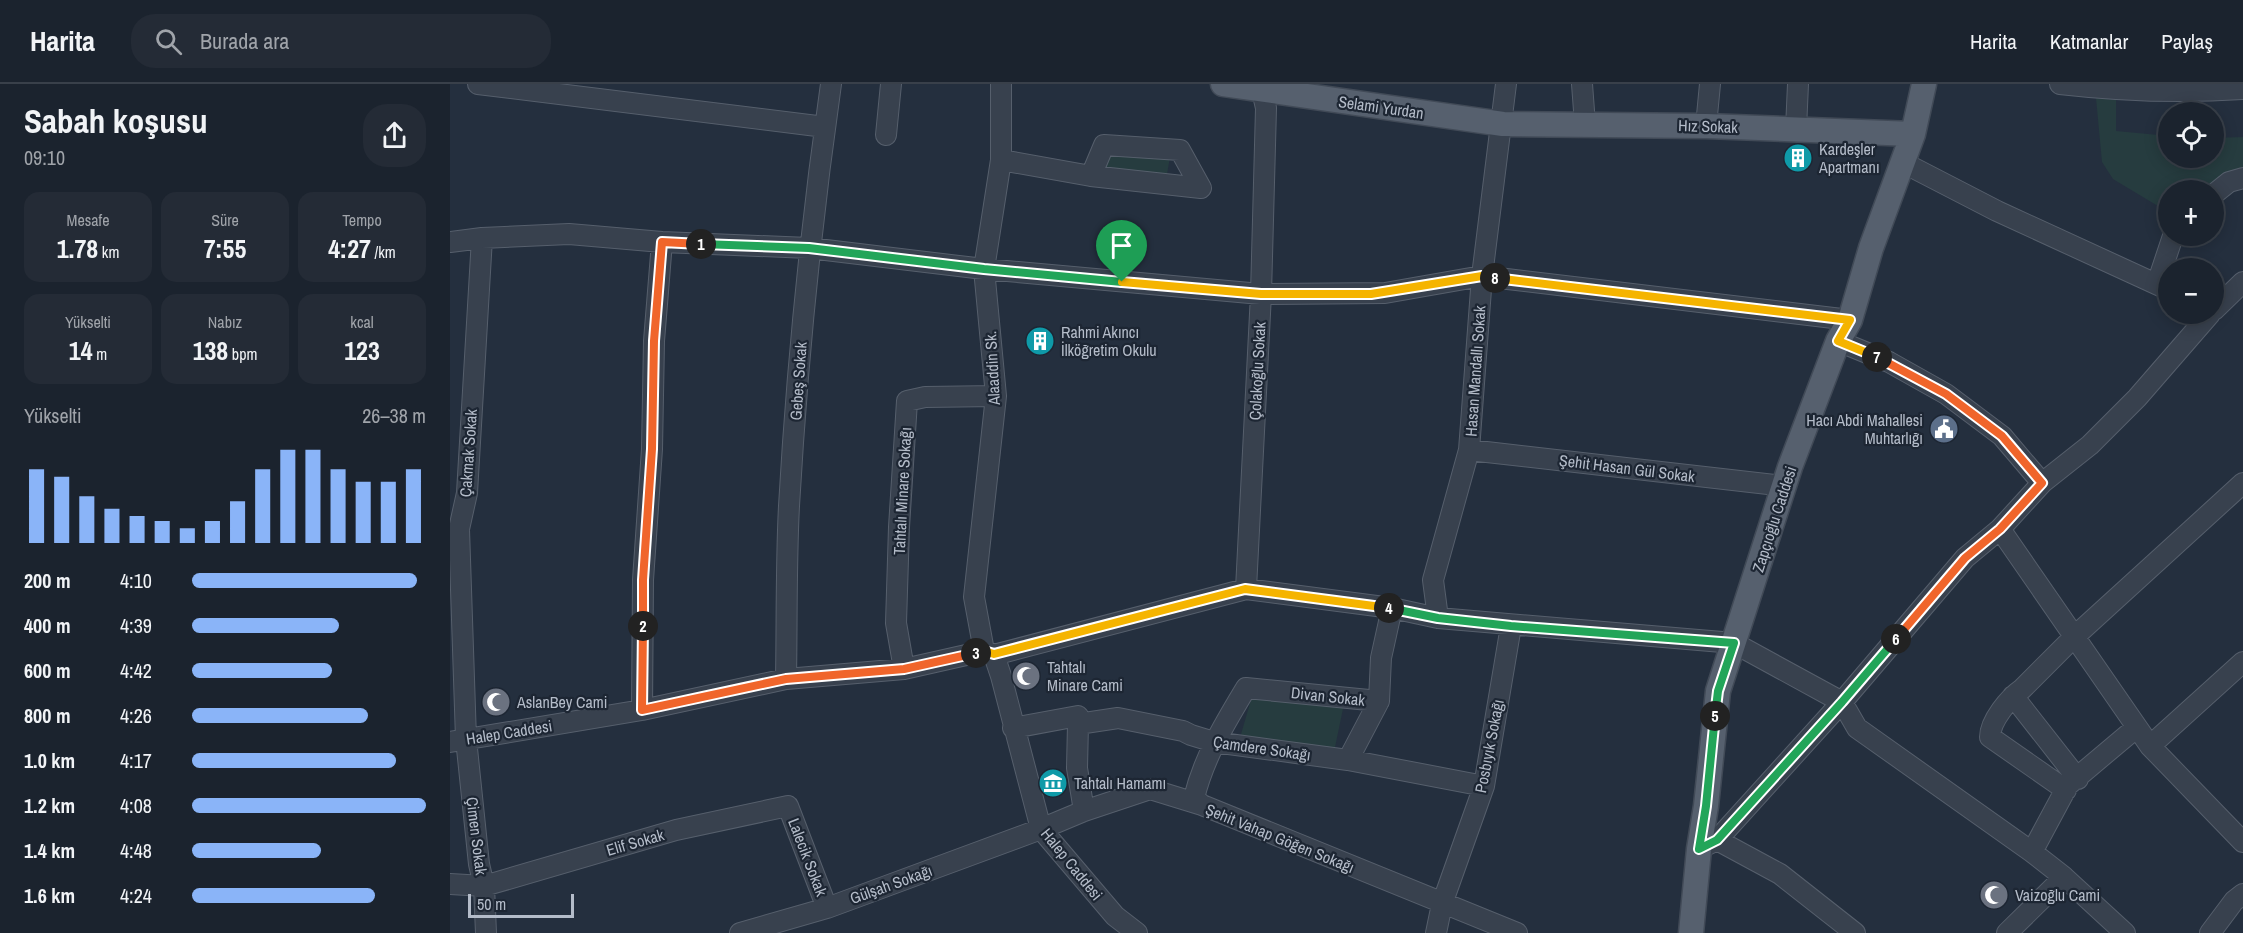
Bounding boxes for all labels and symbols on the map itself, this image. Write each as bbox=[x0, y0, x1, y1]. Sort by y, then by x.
street label: Selami Yurdan bbox=[1337, 90, 1425, 124]
street label: Hız Sokak bbox=[1678, 114, 1739, 138]
place label: Kardeşler Apartmanı bbox=[1818, 138, 1880, 178]
building icon: Kardeşler Apartmanı bbox=[1782, 142, 1814, 174]
pin bbox=[1096, 220, 1147, 282]
pin: 1 bbox=[686, 229, 716, 259]
pin: 8 bbox=[1480, 263, 1510, 293]
street label: Hasan Mandallı Sokak bbox=[1459, 304, 1491, 437]
place label: Rahmi Akıncı İlköğretim Okulu bbox=[1061, 321, 1157, 361]
street label: Çolakoğlu Sokak bbox=[1243, 321, 1271, 421]
building icon: Rahmi Akıncı İlköğretim Okulu bbox=[1024, 325, 1056, 357]
street label: Alaaddin Sk. bbox=[979, 330, 1005, 407]
street label: Gebeş Sokak bbox=[784, 341, 812, 421]
pin: 7 bbox=[1862, 342, 1892, 372]
street label: Çakmak Sokak bbox=[454, 408, 482, 498]
place label: Hacı Abdi Mahallesi Muhtarlığı bbox=[1806, 409, 1923, 449]
public building icon: Hacı Abdi Mahallesi Muhtarlığı bbox=[1928, 413, 1960, 445]
street label: Tahtalı Minare Sokağı bbox=[888, 427, 916, 555]
street label: Şehit Hasan Gül Sokak bbox=[1558, 449, 1696, 487]
street label: Zapçıoğlu Caddesi bbox=[1747, 463, 1801, 575]
pin: 4 bbox=[1374, 593, 1404, 623]
pin: 2 bbox=[628, 611, 658, 641]
pin: 6 bbox=[1881, 624, 1911, 654]
pin: 3 bbox=[961, 638, 991, 668]
place label: Tahtalı Minare Cami bbox=[1047, 656, 1123, 696]
mosque icon: Tahtalı Minare Cami bbox=[1010, 660, 1042, 692]
street label: Divan Sokak bbox=[1290, 681, 1367, 711]
mosque icon: AslanBey Cami bbox=[480, 686, 512, 718]
place label: AslanBey Cami bbox=[516, 691, 607, 713]
street label: Posbıyık Sokağı bbox=[1469, 697, 1509, 795]
pin: 5 bbox=[1700, 701, 1730, 731]
street label: Halep Caddesi bbox=[464, 714, 554, 750]
street label: Çamdere Sokağı bbox=[1212, 730, 1312, 766]
museum icon: Tahtalı Hamamı bbox=[1037, 767, 1069, 799]
place label: Tahtalı Hamamı bbox=[1074, 772, 1166, 794]
street label: Çimen Sokak bbox=[461, 796, 493, 877]
street label: Şehit Vahap Göğen Sokağı bbox=[1202, 798, 1358, 878]
street label: Lalecik Sokak bbox=[783, 815, 833, 899]
street label: Elif Sokak bbox=[604, 823, 667, 861]
street label: Halep Caddesi bbox=[1036, 823, 1108, 905]
street label: Gülşah Sokağı bbox=[847, 859, 935, 909]
mosque icon: Vaizoğlu Cami bbox=[1978, 879, 2010, 911]
place label: Vaizoğlu Cami bbox=[2015, 884, 2100, 906]
scale bar bbox=[468, 891, 574, 918]

